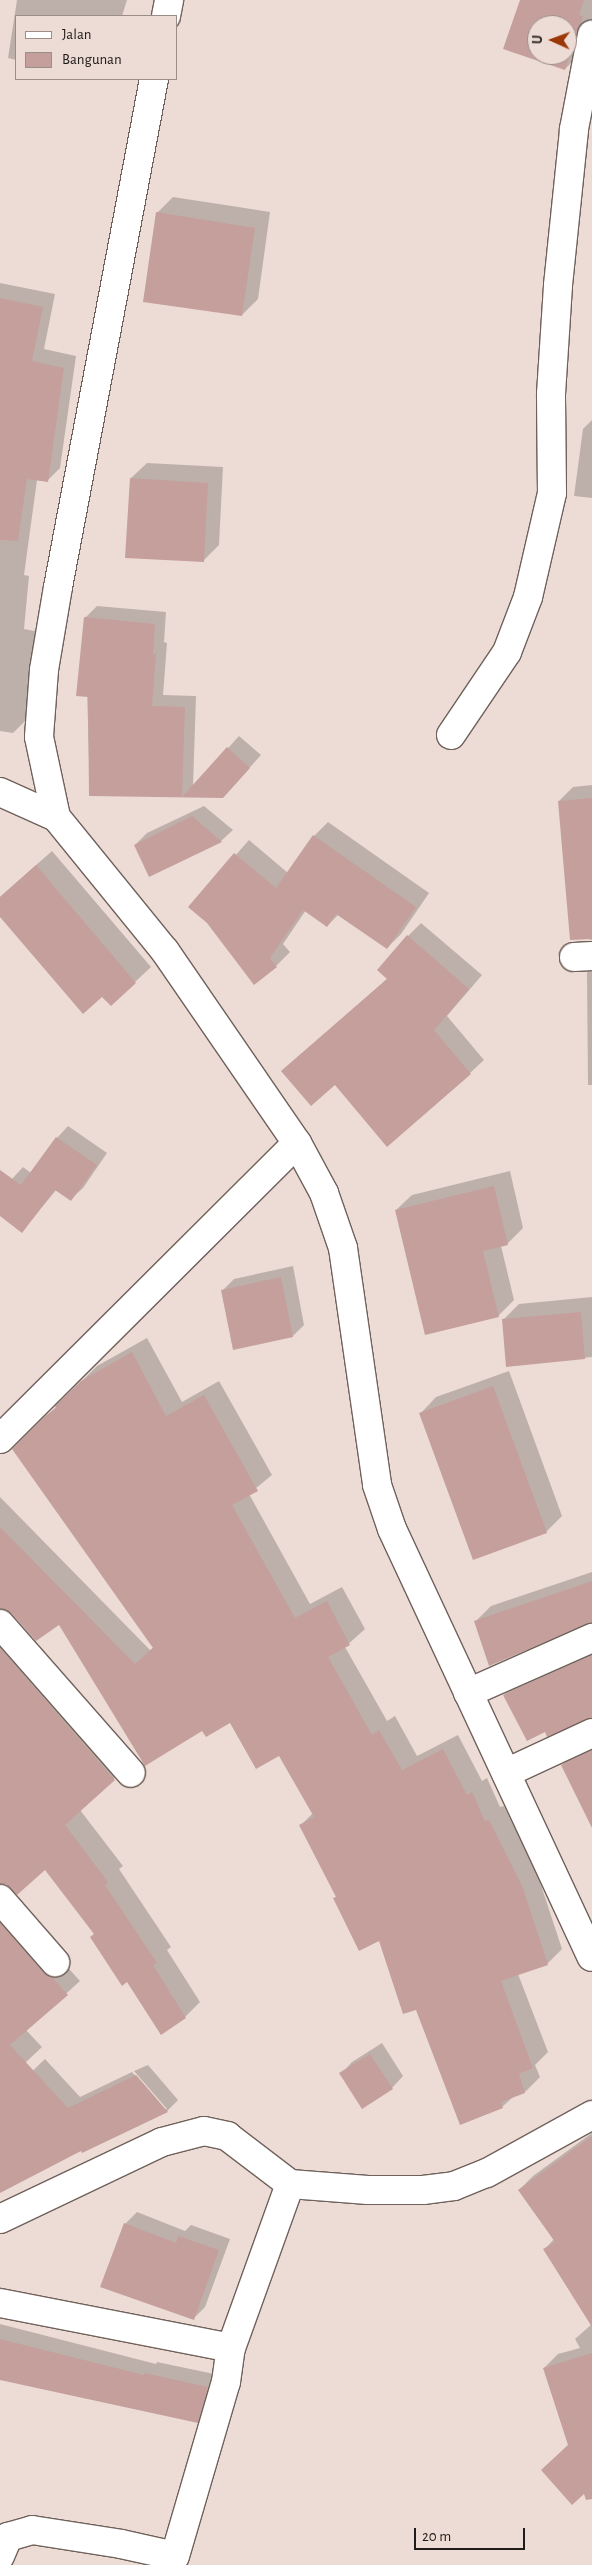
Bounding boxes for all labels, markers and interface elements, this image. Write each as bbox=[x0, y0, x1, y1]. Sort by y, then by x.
legend bbox=[15, 15, 178, 80]
north arrow bbox=[527, 15, 577, 65]
text: Jalan bbox=[62, 27, 92, 42]
text: U bbox=[531, 35, 545, 44]
text: Bangunan bbox=[62, 52, 122, 67]
scale bar bbox=[417, 2518, 528, 2550]
text: 20 m bbox=[422, 2529, 451, 2544]

